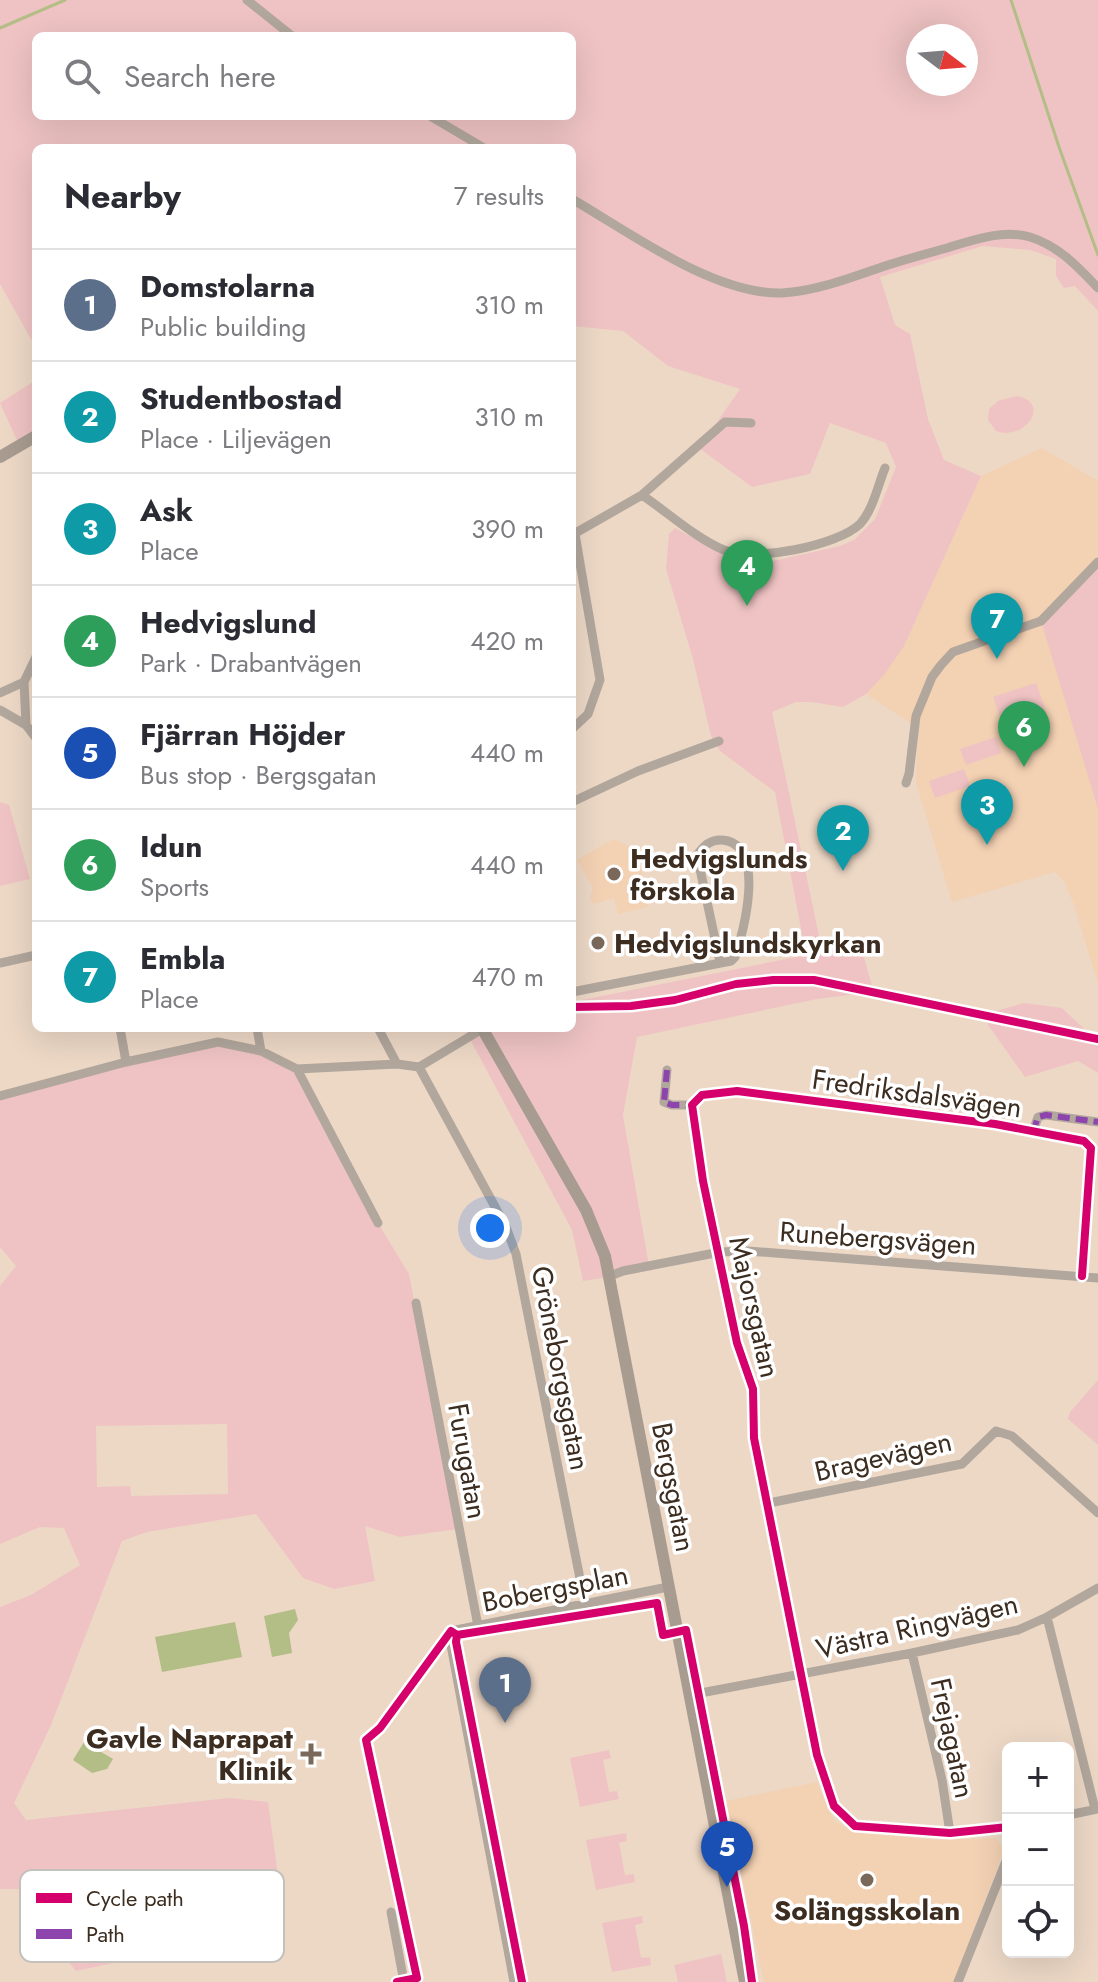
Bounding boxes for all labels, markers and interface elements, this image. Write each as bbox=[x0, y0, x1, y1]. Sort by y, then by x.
north arrow bbox=[906, 24, 978, 96]
search box bbox=[32, 32, 576, 120]
icon: search bbox=[60, 54, 104, 98]
text: Search here bbox=[124, 55, 276, 98]
text: Nearby bbox=[64, 172, 181, 221]
text: 7 results bbox=[454, 177, 544, 215]
text: Domstolarna bbox=[140, 265, 315, 308]
text: 1 bbox=[83, 286, 97, 324]
text: 310 m bbox=[474, 286, 544, 324]
text: Public building bbox=[140, 308, 306, 346]
text: Studentbostad bbox=[140, 377, 342, 420]
text: 2 bbox=[81, 398, 99, 436]
text: 310 m bbox=[474, 398, 544, 436]
text: Place · Liljevägen bbox=[140, 420, 332, 458]
text: Ask bbox=[140, 489, 193, 532]
text: 3 bbox=[82, 510, 98, 548]
text: 390 m bbox=[471, 510, 544, 548]
text: Place bbox=[140, 532, 199, 570]
pin: 4 bbox=[721, 540, 773, 606]
pin: 7 bbox=[971, 593, 1023, 659]
text: Hedvigslund bbox=[140, 601, 316, 644]
text: 4 bbox=[81, 622, 99, 660]
text: 420 m bbox=[470, 622, 544, 660]
text: Park · Drabantvägen bbox=[140, 644, 362, 682]
pin: 6 bbox=[998, 701, 1050, 767]
text: Fjärran Höjder bbox=[140, 713, 346, 756]
text: 5 bbox=[82, 734, 98, 772]
text: 440 m bbox=[470, 734, 544, 772]
text: Bus stop · Bergsgatan bbox=[140, 756, 377, 794]
pin: 3 bbox=[961, 779, 1013, 845]
pin: 2 bbox=[817, 805, 869, 871]
text: Idun bbox=[140, 825, 203, 868]
place label: Hedvigslunds förskola bbox=[630, 838, 808, 911]
text: 6 bbox=[81, 846, 99, 884]
text: 440 m bbox=[470, 846, 544, 884]
marker: Hedvigslunds förskola bbox=[605, 865, 623, 883]
text: Sports bbox=[140, 868, 209, 906]
place label: Hedvigslundskyrkan bbox=[614, 923, 882, 964]
marker: Hedvigslundskyrkan bbox=[589, 934, 607, 952]
text: Embla bbox=[140, 937, 225, 980]
text: 7 bbox=[82, 958, 98, 996]
text: 470 m bbox=[472, 958, 544, 996]
text: Place bbox=[140, 980, 199, 1018]
street label: Fredriksdalsvägen bbox=[809, 1058, 1025, 1129]
your location bbox=[470, 1208, 510, 1248]
street label: Runebergsvägen bbox=[778, 1211, 978, 1266]
street label: Majorsgatan bbox=[718, 1233, 791, 1382]
street label: Gröneborgsgatan bbox=[521, 1262, 600, 1474]
street label: Furugatan bbox=[437, 1400, 498, 1522]
street label: Bergsgatan bbox=[641, 1419, 706, 1555]
street label: Bragevägen bbox=[810, 1421, 956, 1492]
street label: Bobergsplan bbox=[478, 1554, 632, 1623]
street label: Västra Ringvägen bbox=[812, 1583, 1022, 1670]
pin: 1 bbox=[479, 1657, 531, 1723]
street label: Frejagatan bbox=[920, 1674, 985, 1802]
place label: Gavle Naprapat Klinik bbox=[86, 1718, 293, 1791]
map controls bbox=[1002, 1742, 1074, 1958]
button: + bbox=[1002, 1742, 1074, 1814]
marker: Gavle Naprapat Klinik bbox=[300, 1743, 322, 1765]
button: − bbox=[1002, 1814, 1074, 1886]
pin: 5 bbox=[701, 1821, 753, 1887]
legend bbox=[20, 1870, 284, 1962]
marker: Solängsskolan bbox=[858, 1871, 876, 1889]
text: Cycle path bbox=[86, 1882, 184, 1914]
button: locate bbox=[1002, 1886, 1074, 1958]
place label: Solängsskolan bbox=[774, 1890, 960, 1931]
text: Path bbox=[86, 1918, 125, 1950]

